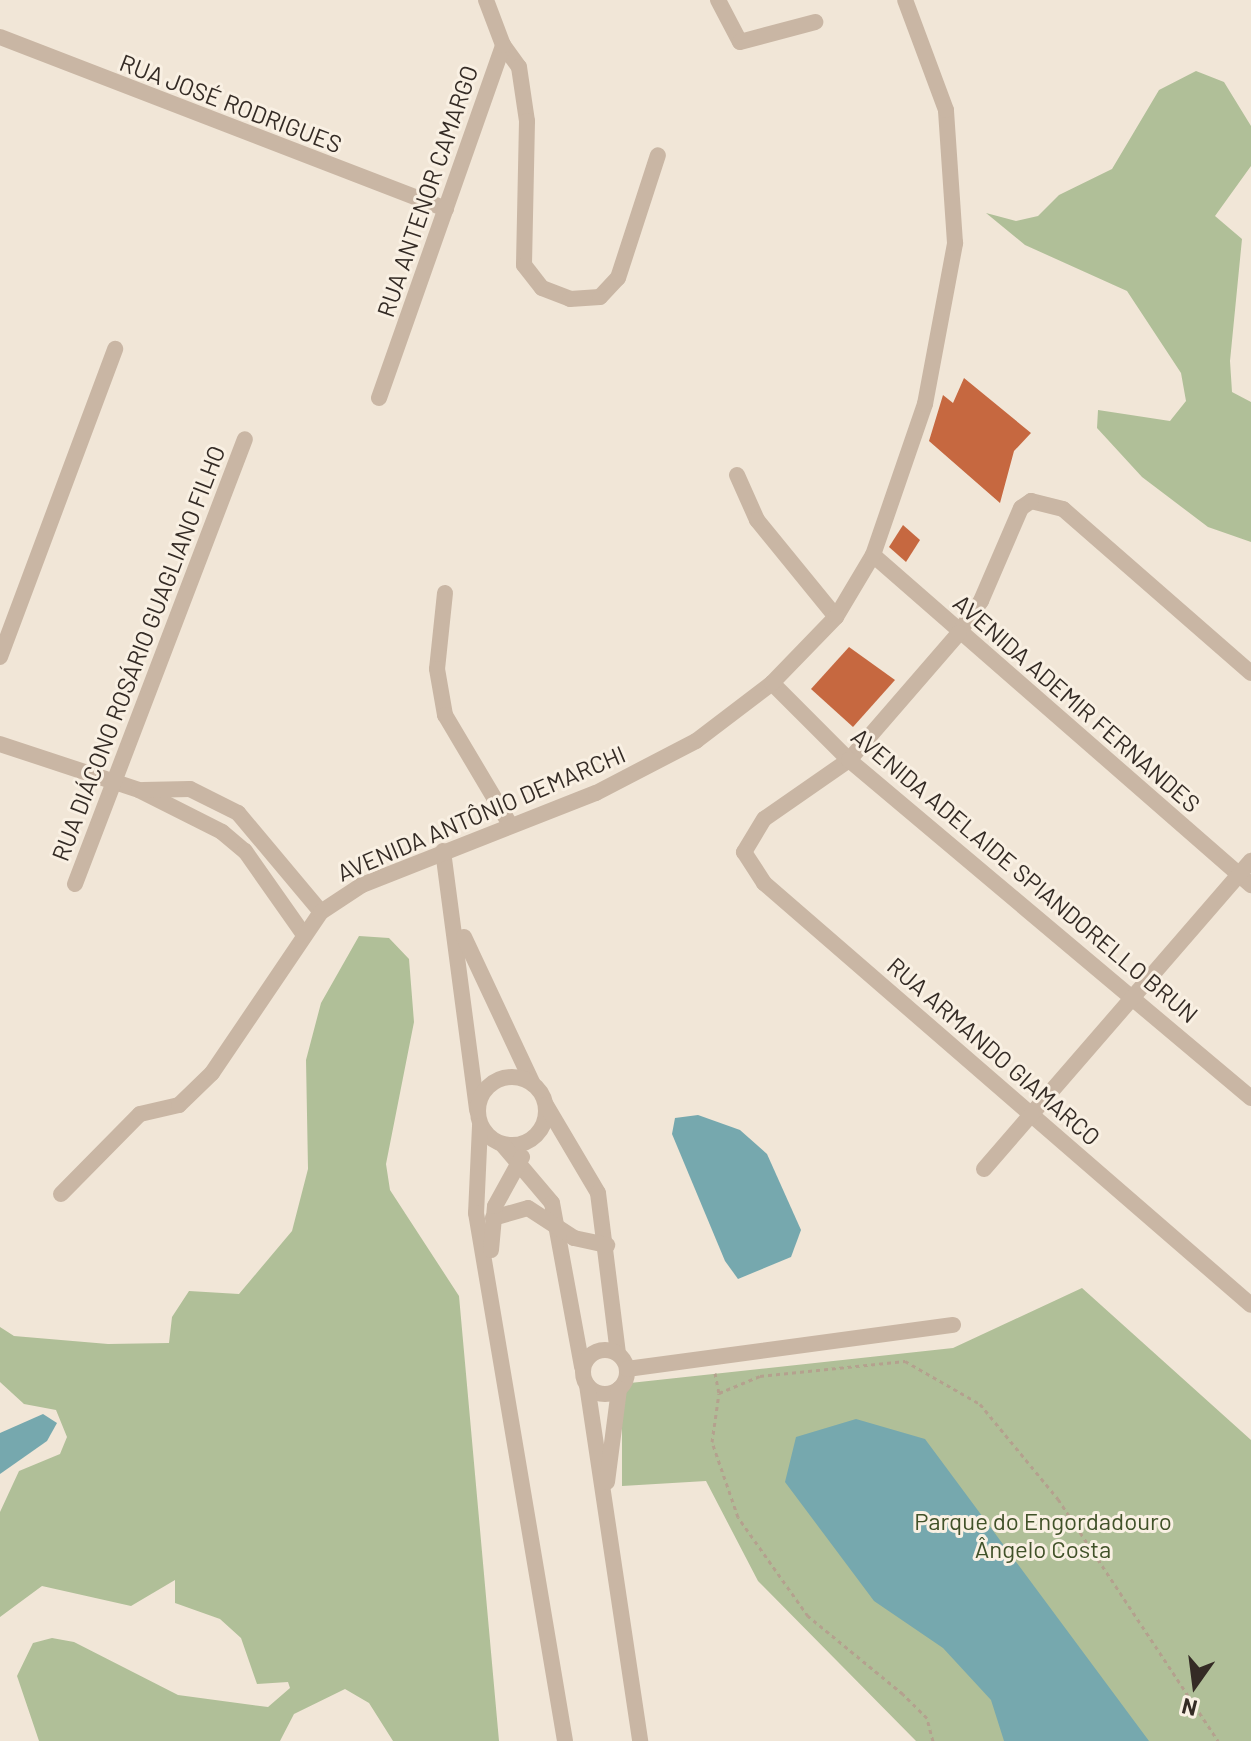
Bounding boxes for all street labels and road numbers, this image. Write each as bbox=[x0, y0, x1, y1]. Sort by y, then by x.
street label: RUA JOSÉ RODRIGUES bbox=[116, 47, 346, 159]
street label: RUA ANTENOR CAMARGO bbox=[370, 61, 484, 321]
street label: RUA DIÁCONO ROSÁRIO GUAGLIANO FILHO bbox=[45, 441, 231, 865]
street label: AVENIDA ADEMIR FERNANDES bbox=[948, 588, 1206, 818]
street label: AVENIDA ADELAIDE SPIANDORELLO BRUN bbox=[846, 721, 1204, 1029]
street label: AVENIDA ANTÔNIO DEMARCHI bbox=[332, 739, 630, 887]
street label: RUA ARMANDO GIAMARCO bbox=[882, 951, 1106, 1151]

